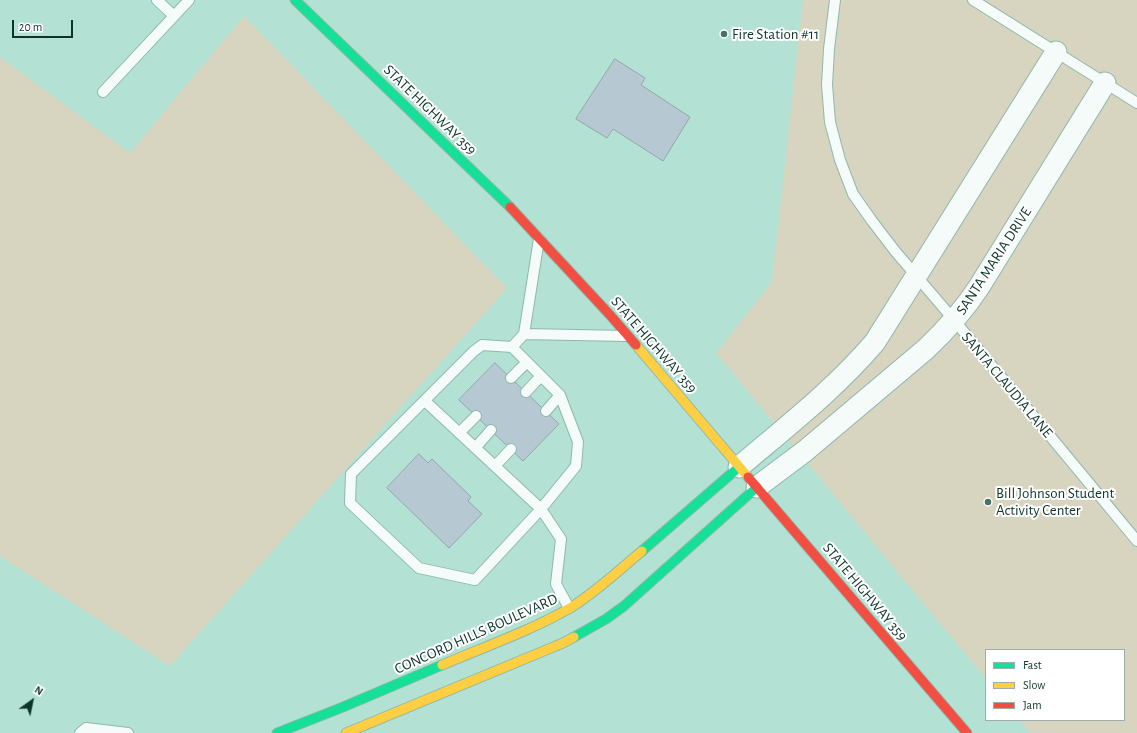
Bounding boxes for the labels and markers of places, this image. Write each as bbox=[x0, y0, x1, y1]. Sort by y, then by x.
place label: Fire Station #11 bbox=[732, 25, 819, 43]
marker: Fire Station #11 bbox=[719, 29, 729, 39]
place label: Bill Johnson Student Activity Center bbox=[996, 484, 1114, 519]
marker: Bill Johnson Student Activity Center bbox=[983, 497, 993, 507]

